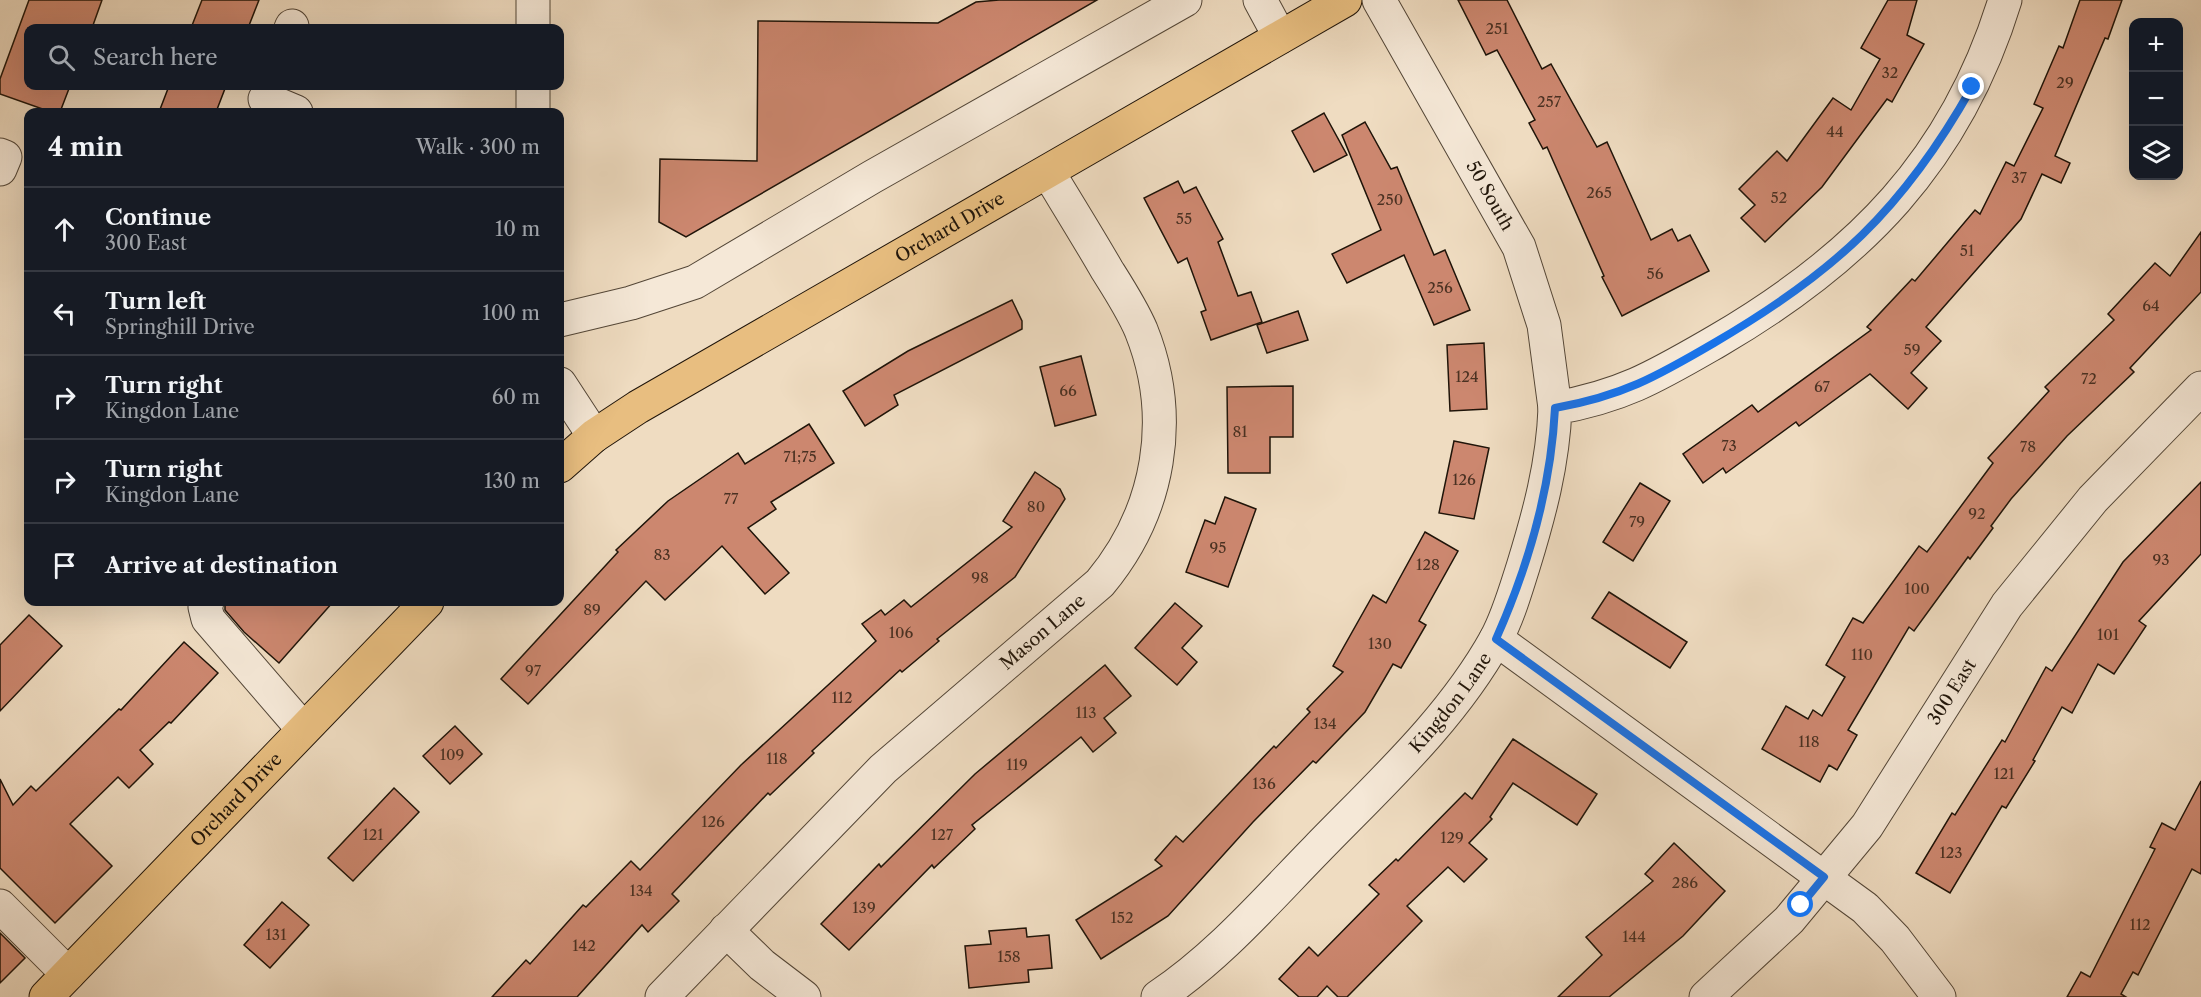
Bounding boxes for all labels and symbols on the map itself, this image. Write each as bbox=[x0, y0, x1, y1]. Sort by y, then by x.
house number: 251 bbox=[1485, 19, 1509, 38]
house number: 32 bbox=[1882, 63, 1898, 82]
route end bbox=[1958, 73, 1984, 99]
house number: 29 bbox=[2056, 73, 2074, 92]
house number: 257 bbox=[1537, 92, 1562, 111]
house number: 44 bbox=[1826, 122, 1844, 141]
street label: 50 South bbox=[1461, 157, 1518, 234]
house number: 37 bbox=[2011, 168, 2027, 187]
house number: 265 bbox=[1586, 183, 1612, 202]
street label: Orchard Drive bbox=[891, 187, 1009, 268]
house number: 52 bbox=[1771, 188, 1787, 207]
house number: 250 bbox=[1377, 190, 1403, 209]
house number: 55 bbox=[1176, 209, 1192, 228]
house number: 51 bbox=[1960, 241, 1975, 260]
house number: 56 bbox=[1647, 264, 1664, 283]
house number: 256 bbox=[1427, 278, 1453, 297]
house number: 64 bbox=[2142, 296, 2160, 315]
house number: 59 bbox=[1904, 340, 1920, 359]
house number: 124 bbox=[1455, 367, 1479, 386]
house number: 72 bbox=[2081, 369, 2097, 388]
house number: 67 bbox=[1814, 377, 1831, 396]
house number: 66 bbox=[1059, 381, 1077, 400]
house number: 81 bbox=[1232, 422, 1248, 441]
house number: 73 bbox=[1721, 436, 1737, 455]
house number: 78 bbox=[2020, 437, 2036, 456]
house number: 71;75 bbox=[783, 447, 817, 466]
house number: 126 bbox=[1452, 470, 1476, 489]
house number: 77 bbox=[724, 489, 739, 508]
house number: 80 bbox=[1027, 497, 1045, 516]
house number: 92 bbox=[1968, 504, 1986, 523]
house number: 79 bbox=[1629, 512, 1645, 531]
house number: 95 bbox=[1210, 538, 1226, 557]
house number: 83 bbox=[653, 545, 671, 564]
house number: 93 bbox=[2152, 550, 2170, 569]
house number: 128 bbox=[1416, 555, 1440, 574]
house number: 98 bbox=[971, 568, 989, 587]
house number: 100 bbox=[1904, 579, 1930, 598]
street label: Mason Lane bbox=[996, 589, 1090, 675]
house number: 89 bbox=[583, 600, 601, 619]
house number: 106 bbox=[889, 623, 914, 642]
house number: 101 bbox=[2097, 625, 2120, 644]
house number: 130 bbox=[1368, 634, 1392, 653]
house number: 110 bbox=[1851, 645, 1873, 664]
street label: Kingdon Lane bbox=[1405, 649, 1496, 758]
street label: 300 East bbox=[1923, 654, 1981, 729]
house number: 97 bbox=[525, 661, 542, 680]
house number: 112 bbox=[831, 688, 853, 707]
house number: 113 bbox=[1076, 703, 1096, 722]
house number: 134 bbox=[1313, 714, 1337, 733]
house number: 118 bbox=[1798, 732, 1820, 751]
house number: 109 bbox=[440, 745, 464, 764]
street label: Orchard Drive bbox=[186, 748, 287, 852]
house number: 118 bbox=[766, 749, 788, 768]
house number: 119 bbox=[1006, 755, 1028, 774]
house number: 121 bbox=[1993, 764, 2015, 783]
house number: 136 bbox=[1252, 774, 1276, 793]
house number: 126 bbox=[701, 812, 725, 831]
house number: 121 bbox=[362, 825, 384, 844]
house number: 127 bbox=[931, 825, 954, 844]
house number: 129 bbox=[1440, 828, 1464, 847]
house number: 123 bbox=[1939, 843, 1963, 862]
house number: 286 bbox=[1672, 873, 1698, 892]
house number: 134 bbox=[629, 881, 653, 900]
route start bbox=[1787, 891, 1813, 917]
house number: 139 bbox=[852, 898, 876, 917]
house number: 152 bbox=[1110, 908, 1134, 927]
house number: 112 bbox=[2129, 915, 2151, 934]
house number: 131 bbox=[266, 925, 287, 944]
house number: 144 bbox=[1622, 927, 1646, 946]
house number: 142 bbox=[572, 936, 596, 955]
house number: 158 bbox=[997, 947, 1021, 966]

